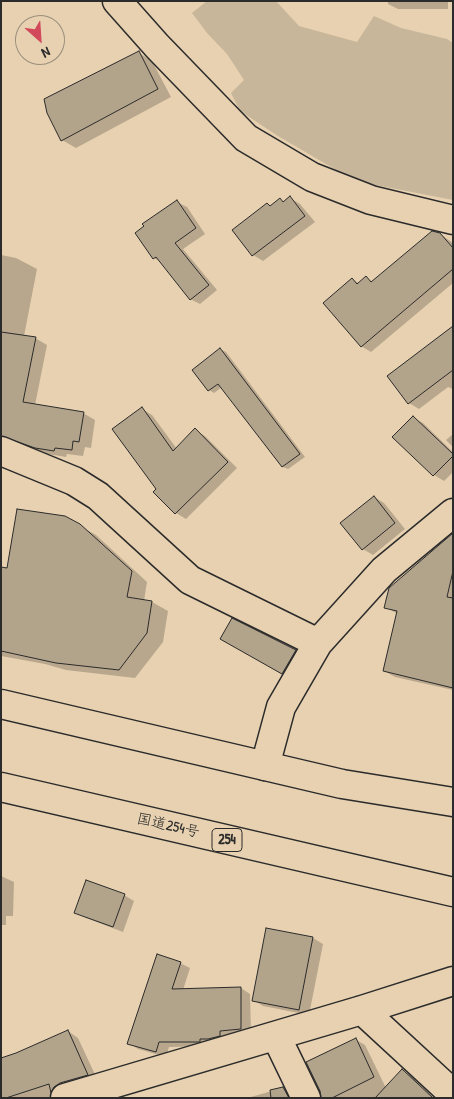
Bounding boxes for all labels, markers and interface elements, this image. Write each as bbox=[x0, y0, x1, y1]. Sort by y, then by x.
north arrow bbox=[15, 15, 65, 65]
text: N bbox=[39, 43, 54, 63]
street label: 国道254号 bbox=[135, 810, 201, 842]
road number: 254 bbox=[212, 828, 242, 852]

